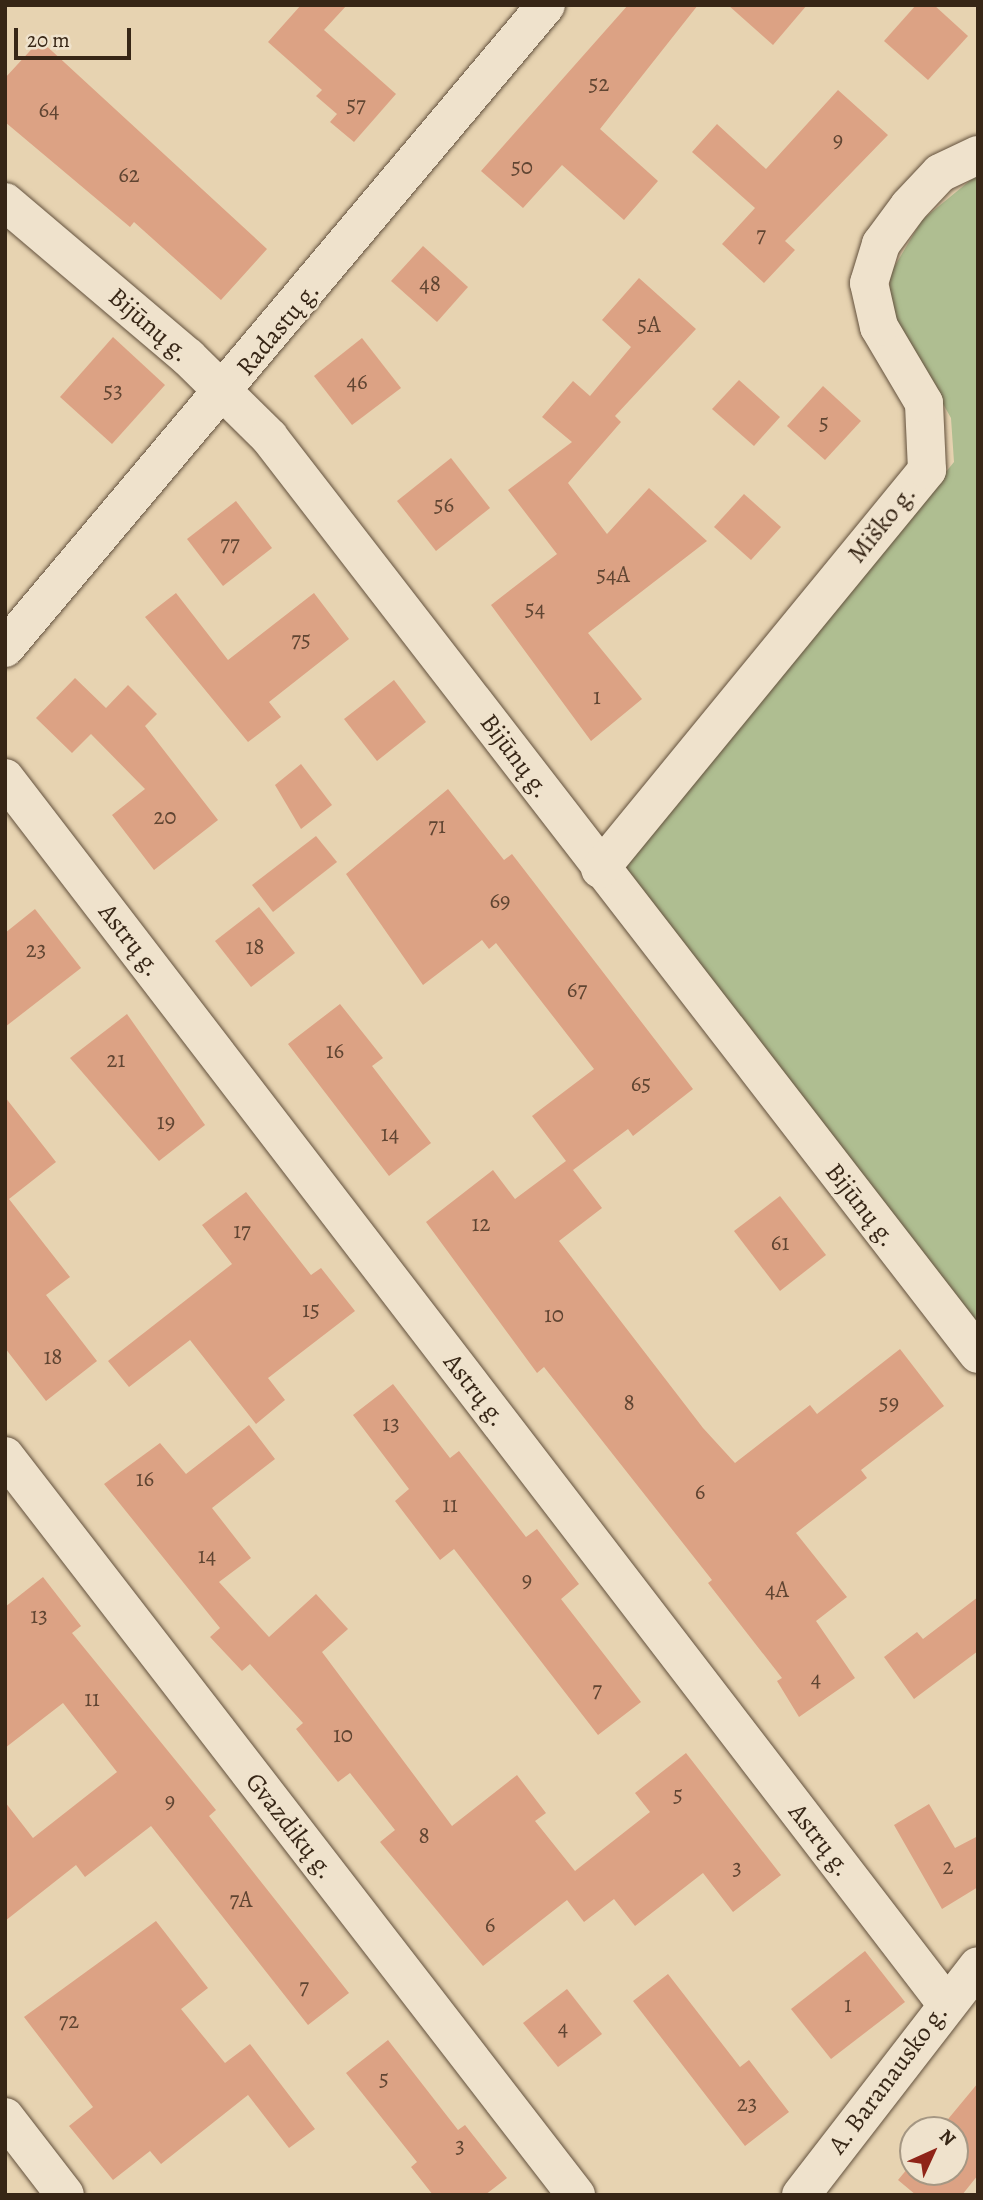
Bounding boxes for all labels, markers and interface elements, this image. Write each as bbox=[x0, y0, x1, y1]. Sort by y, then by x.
scale bar bbox=[18, 14, 135, 58]
text: 20 m bbox=[27, 26, 70, 54]
house number: 52 bbox=[589, 70, 609, 98]
house number: 57 bbox=[346, 91, 366, 119]
house number: 64 bbox=[38, 96, 60, 124]
house number: 9 bbox=[833, 126, 843, 154]
house number: 50 bbox=[511, 153, 533, 181]
house number: 62 bbox=[118, 161, 140, 189]
house number: 7 bbox=[756, 221, 766, 249]
house number: 48 bbox=[419, 270, 441, 298]
street label: Radastų g. bbox=[230, 276, 326, 382]
street label: Bijūnų g. bbox=[102, 281, 196, 369]
house number: 5A bbox=[637, 311, 661, 339]
house number: 46 bbox=[346, 368, 368, 396]
house number: 53 bbox=[103, 377, 123, 405]
house number: 5 bbox=[819, 409, 829, 437]
street label: Miško g. bbox=[841, 479, 923, 569]
house number: 56 bbox=[434, 491, 454, 519]
house number: 77 bbox=[220, 530, 240, 558]
house number: 54A bbox=[596, 561, 630, 589]
house number: 54 bbox=[525, 595, 545, 623]
house number: 75 bbox=[291, 626, 311, 654]
house number: 1 bbox=[593, 683, 601, 711]
street label: Bijūnų g. bbox=[473, 708, 557, 804]
house number: 20 bbox=[153, 803, 177, 831]
house number: 71 bbox=[428, 812, 446, 840]
house number: 69 bbox=[489, 887, 511, 915]
street label: Astrų g. bbox=[92, 897, 168, 983]
house number: 18 bbox=[245, 933, 265, 961]
house number: 23 bbox=[26, 936, 46, 964]
house number: 67 bbox=[567, 976, 587, 1004]
house number: 16 bbox=[326, 1037, 344, 1065]
house number: 21 bbox=[107, 1046, 125, 1074]
house number: 65 bbox=[631, 1070, 651, 1098]
house number: 19 bbox=[157, 1108, 175, 1136]
house number: 14 bbox=[381, 1120, 399, 1148]
street label: Bijūnų g. bbox=[819, 1157, 903, 1253]
house number: 12 bbox=[472, 1210, 490, 1238]
house number: 17 bbox=[233, 1217, 251, 1245]
house number: 61 bbox=[771, 1229, 789, 1257]
house number: 15 bbox=[302, 1296, 320, 1324]
house number: 10 bbox=[544, 1301, 564, 1329]
house number: 18 bbox=[43, 1343, 63, 1371]
street label: Astrų g. bbox=[437, 1347, 513, 1433]
house number: 8 bbox=[623, 1389, 635, 1417]
house number: 59 bbox=[879, 1389, 899, 1417]
house number: 13 bbox=[382, 1410, 400, 1438]
house number: 16 bbox=[136, 1465, 154, 1493]
house number: 6 bbox=[695, 1478, 705, 1506]
house number: 11 bbox=[442, 1491, 458, 1519]
house number: 14 bbox=[198, 1542, 216, 1570]
house number: 9 bbox=[522, 1566, 532, 1594]
house number: 4A bbox=[765, 1576, 789, 1604]
house number: 13 bbox=[30, 1602, 48, 1630]
house number: 4 bbox=[811, 1665, 821, 1693]
house number: 7 bbox=[592, 1676, 602, 1704]
house number: 11 bbox=[84, 1685, 100, 1713]
house number: 10 bbox=[333, 1721, 353, 1749]
street label: Gvazdikų g. bbox=[239, 1767, 341, 1885]
house number: 5 bbox=[673, 1781, 683, 1809]
house number: 9 bbox=[165, 1787, 175, 1815]
street label: Astrų g. bbox=[782, 1797, 858, 1883]
house number: 8 bbox=[418, 1822, 430, 1850]
house number: 2 bbox=[943, 1853, 953, 1881]
house number: 3 bbox=[732, 1854, 742, 1882]
house number: 7A bbox=[229, 1886, 253, 1914]
house number: 6 bbox=[485, 1911, 495, 1939]
house number: 7 bbox=[299, 1973, 309, 2001]
house number: 1 bbox=[844, 1991, 852, 2019]
street label: A. Baranausko g. bbox=[821, 1998, 955, 2160]
house number: 72 bbox=[59, 2007, 79, 2035]
house number: 4 bbox=[558, 2014, 568, 2042]
house number: 5 bbox=[379, 2065, 389, 2093]
house number: 23 bbox=[737, 2090, 757, 2118]
north arrow bbox=[899, 2116, 969, 2186]
text: N bbox=[933, 2123, 962, 2152]
house number: 3 bbox=[455, 2132, 465, 2160]

